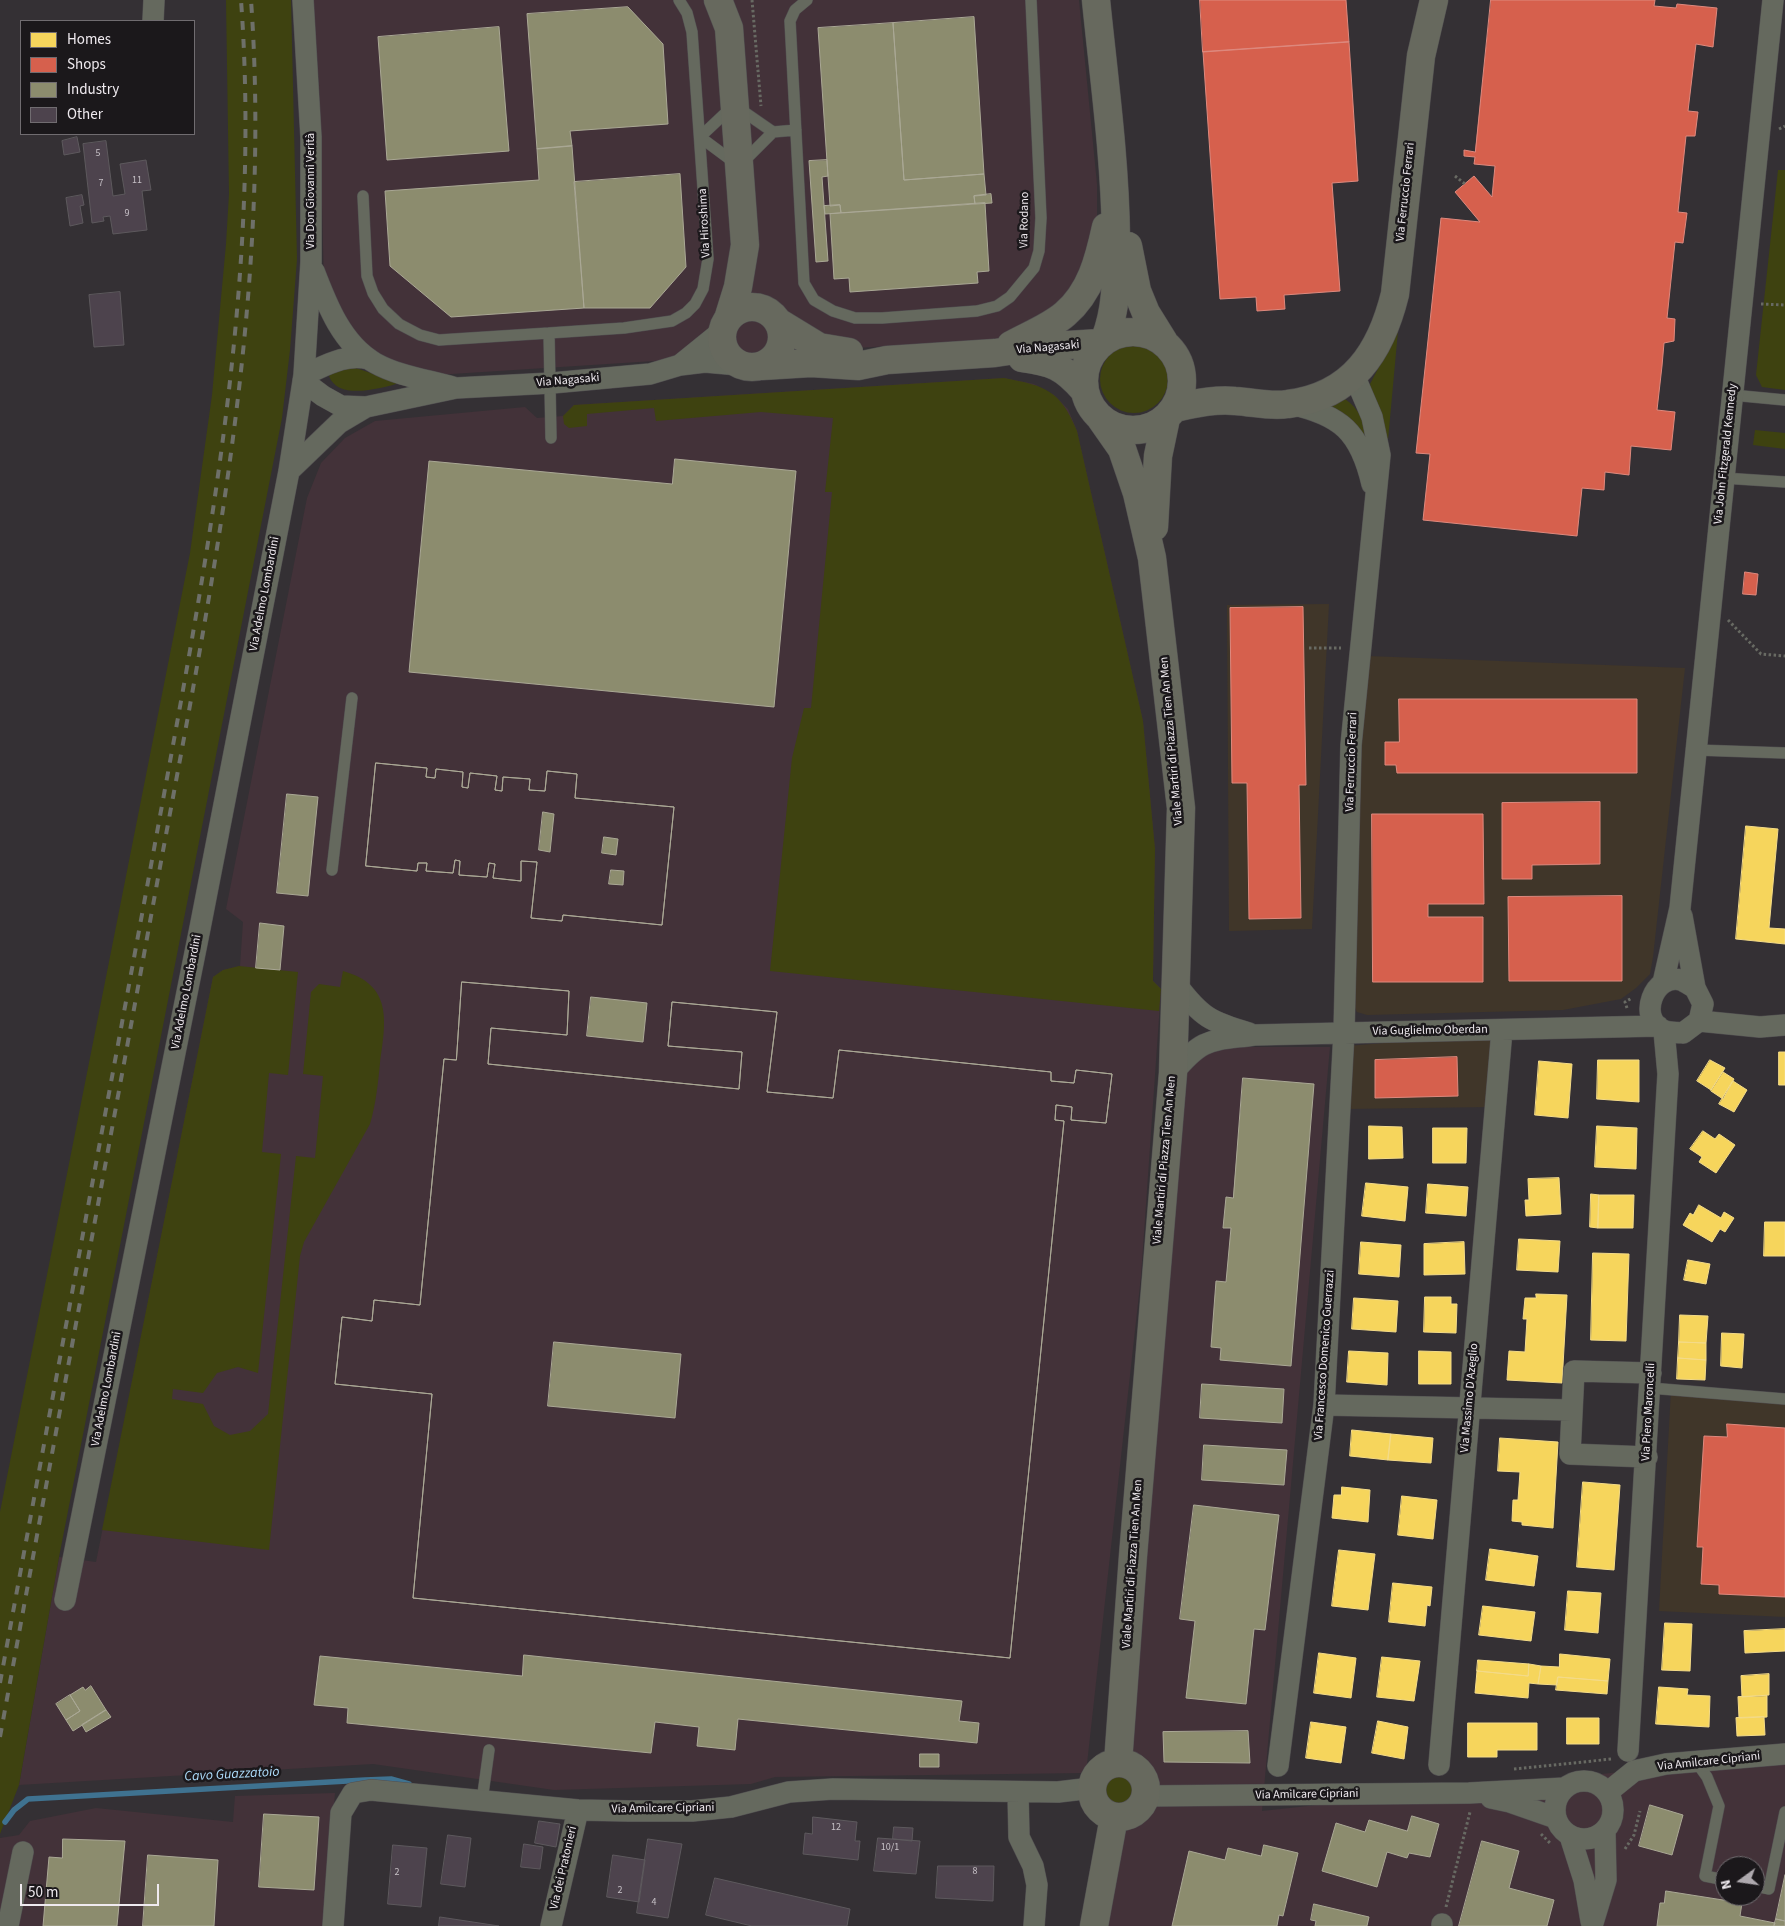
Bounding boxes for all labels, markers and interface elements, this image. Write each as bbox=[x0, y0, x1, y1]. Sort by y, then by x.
legend bbox=[20, 20, 195, 135]
text: Homes bbox=[67, 29, 111, 50]
text: Shops bbox=[67, 54, 106, 75]
text: Industry bbox=[67, 79, 119, 100]
text: Other bbox=[67, 104, 103, 125]
street label: Via Don Giovanni Verità bbox=[304, 133, 318, 249]
street label: Via Ferruccio Ferrari bbox=[1394, 142, 1418, 242]
house number: 5 bbox=[96, 148, 100, 160]
house number: 11 bbox=[132, 175, 142, 187]
house number: 7 bbox=[99, 178, 103, 190]
street label: Via Hiroshima bbox=[696, 188, 714, 258]
street label: Via Rodano bbox=[1017, 192, 1033, 248]
house number: 9 bbox=[125, 208, 129, 220]
street label: Via Nagasaki bbox=[1016, 338, 1080, 358]
street label: Via Nagasaki bbox=[536, 371, 600, 391]
street label: Via John Fitzgerald Kennedy bbox=[1711, 383, 1741, 525]
street label: Via Adelmo Lombardini bbox=[247, 535, 283, 653]
street label: Viale Martiri di Piazza Tien An Men bbox=[1157, 656, 1187, 826]
street label: Via Ferruccio Ferrari bbox=[1343, 712, 1361, 812]
street label: Via Adelmo Lombardini bbox=[169, 933, 205, 1051]
street label: Via Guglielmo Oberdan bbox=[1372, 1023, 1488, 1039]
street label: Viale Martiri di Piazza Tien An Men bbox=[1150, 1075, 1180, 1245]
street label: Via Francesco Domenico Guerrazzi bbox=[1312, 1269, 1338, 1441]
street label: Via Adelmo Lombardini bbox=[89, 1330, 125, 1448]
street label: Via Massimo D'Azeglio bbox=[1458, 1343, 1482, 1453]
street label: Via Piero Maroncelli bbox=[1639, 1363, 1659, 1461]
street label: Viale Martiri di Piazza Tien An Men bbox=[1120, 1479, 1146, 1649]
street label: Via Amilcare Cipriani bbox=[1657, 1749, 1761, 1775]
water label: Cavo Guazzatoio bbox=[184, 1764, 280, 1786]
street label: Via Amilcare Cipriani bbox=[1255, 1787, 1359, 1803]
street label: Via Amilcare Cipriani bbox=[611, 1801, 715, 1817]
house number: 12 bbox=[831, 1822, 841, 1834]
street label: Via dei Pratonieri bbox=[547, 1825, 581, 1911]
house number: 10/1 bbox=[881, 1842, 899, 1854]
north arrow bbox=[1715, 1856, 1765, 1906]
house number: 8 bbox=[973, 1866, 977, 1878]
house number: 2 bbox=[395, 1867, 399, 1879]
scale bar bbox=[22, 1874, 161, 1906]
text: N bbox=[1716, 1877, 1737, 1891]
text: 50 m bbox=[28, 1882, 58, 1903]
house number: 2 bbox=[618, 1885, 622, 1897]
house number: 4 bbox=[652, 1897, 656, 1909]

